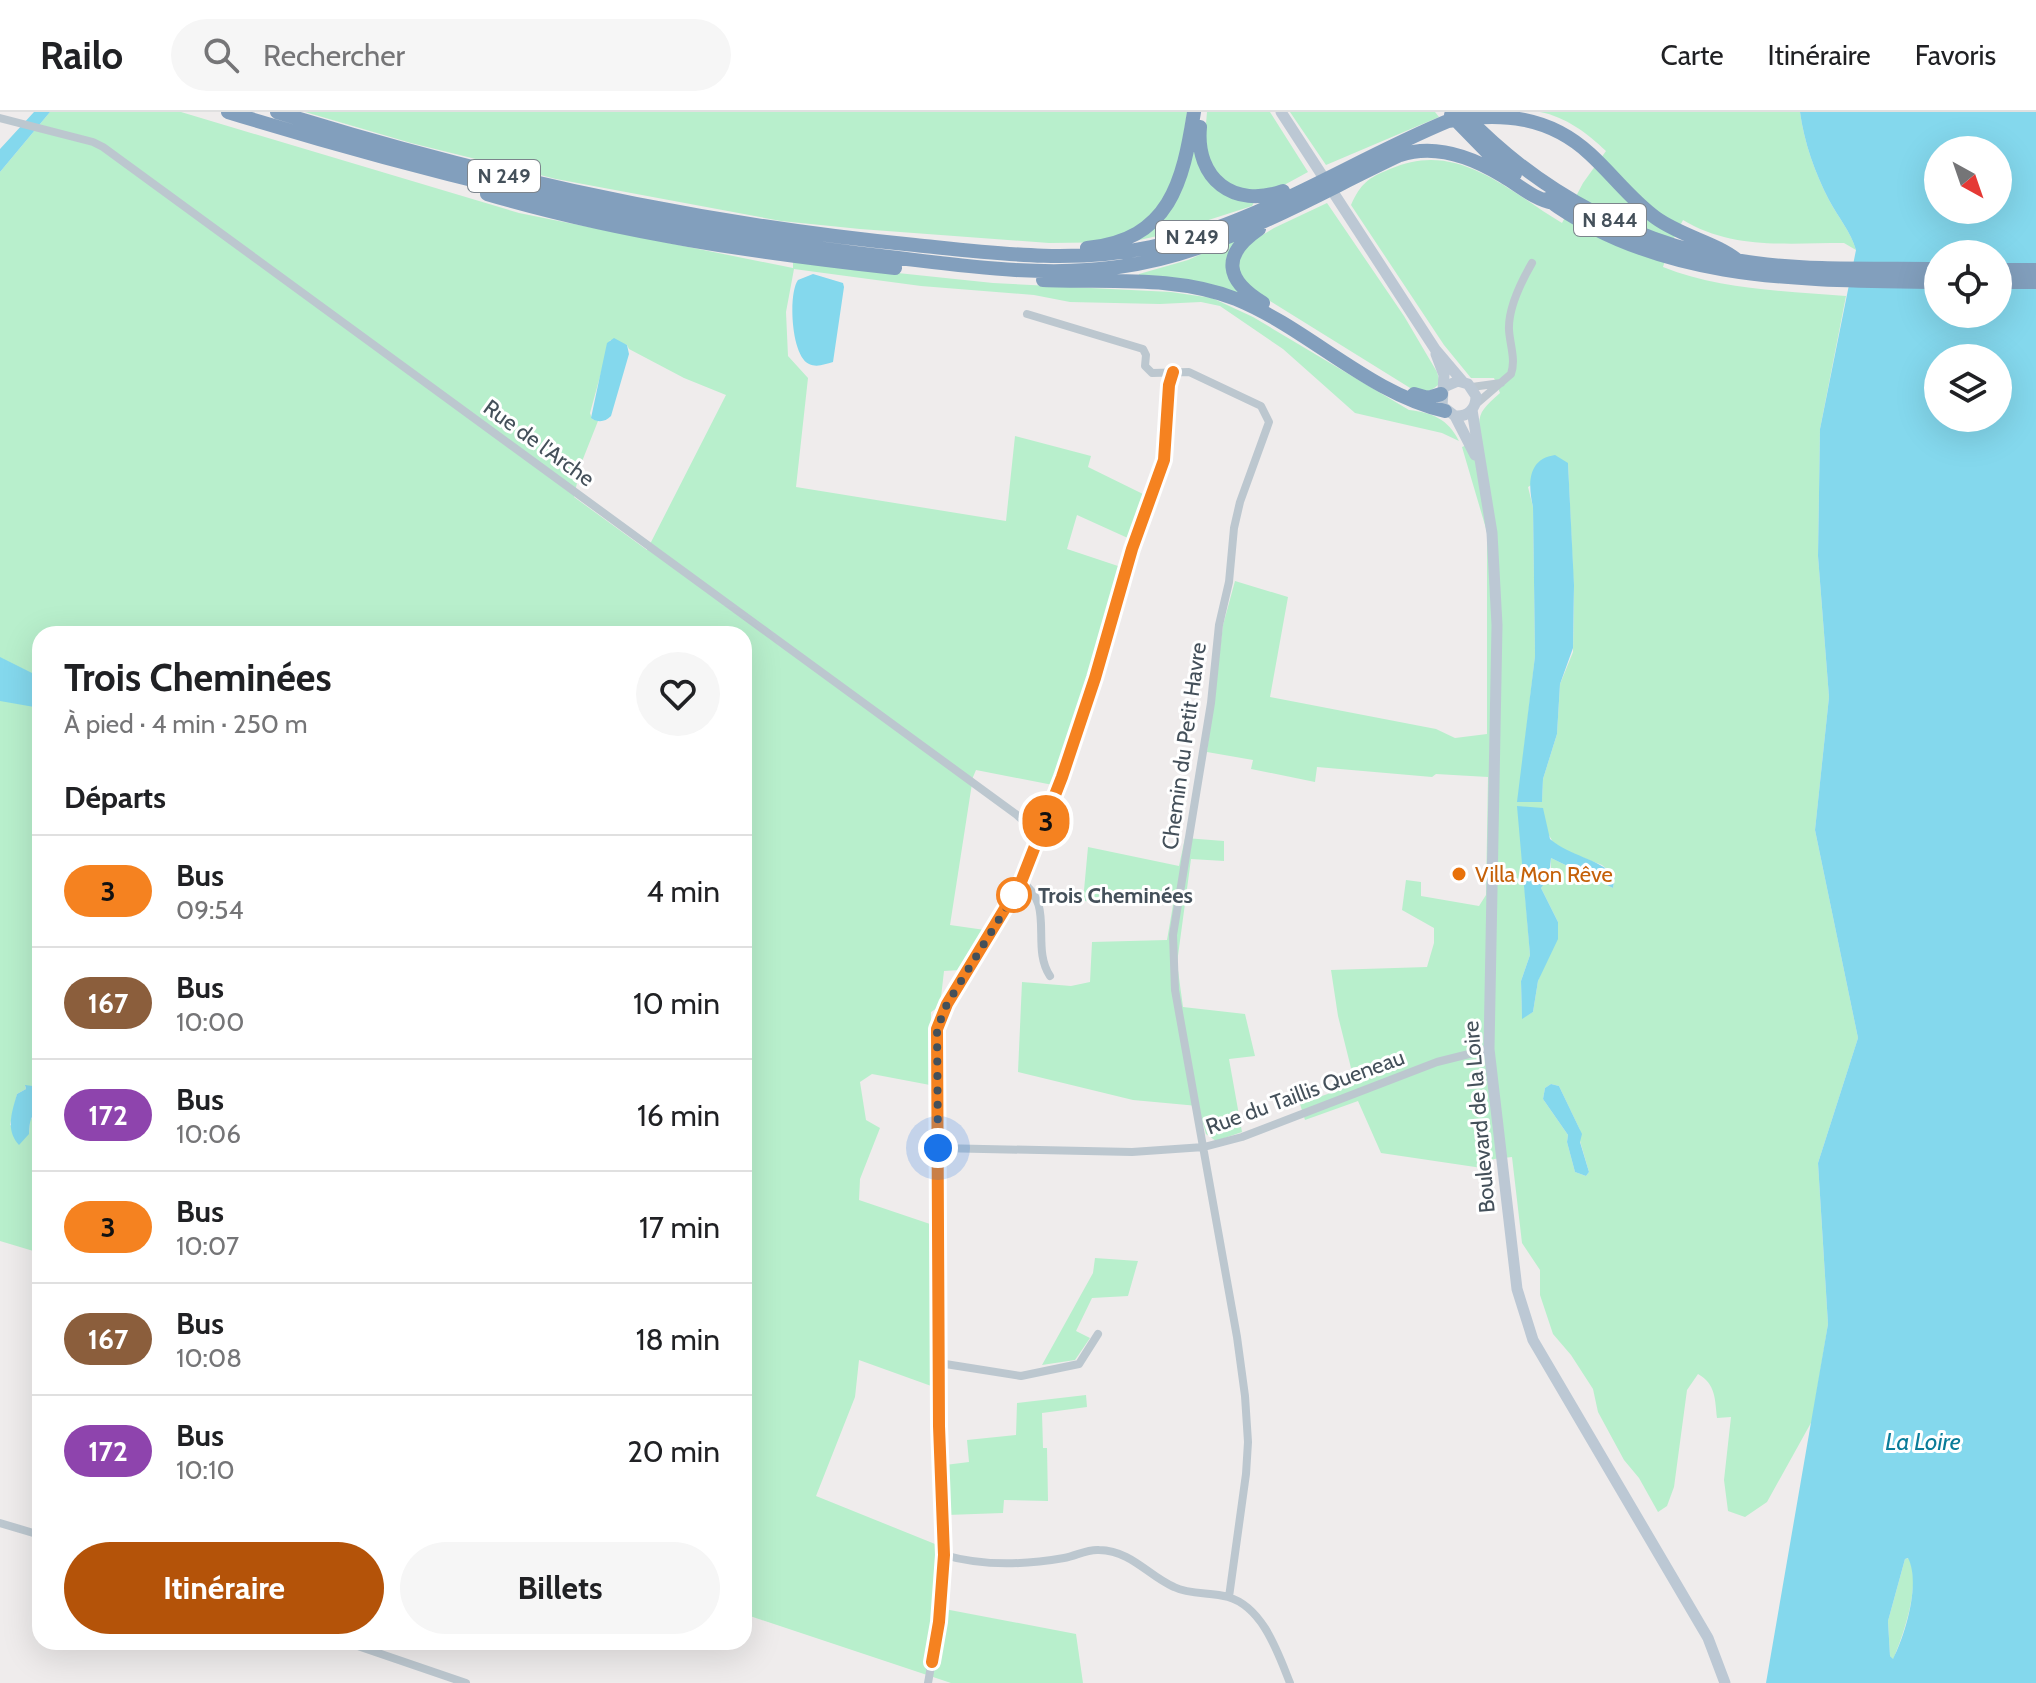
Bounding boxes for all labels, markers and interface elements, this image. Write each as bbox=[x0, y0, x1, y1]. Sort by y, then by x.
search box bbox=[171, 19, 731, 91]
text: Railo bbox=[40, 32, 123, 79]
icon: search bbox=[199, 33, 243, 77]
text: Rechercher bbox=[263, 37, 405, 74]
text: Carte bbox=[1660, 38, 1724, 72]
text: Itinéraire bbox=[1768, 38, 1871, 72]
text: Favoris bbox=[1915, 38, 1996, 72]
north arrow bbox=[1924, 136, 2012, 224]
map controls bbox=[1924, 136, 2012, 432]
road number: N 249 bbox=[468, 160, 540, 192]
road number: N 844 bbox=[1574, 204, 1646, 236]
road number: N 249 bbox=[1156, 221, 1228, 253]
button: locate bbox=[1924, 240, 2012, 328]
button: layers bbox=[1924, 344, 2012, 432]
street label: Rue de l'Arche bbox=[478, 394, 600, 492]
street label: Chemin du Petit Havre bbox=[1156, 641, 1212, 851]
button: heart bbox=[636, 652, 720, 736]
text: Trois Cheminées bbox=[64, 654, 331, 701]
text: À pied · 4 min · 250 m bbox=[64, 708, 308, 740]
text: Départs bbox=[64, 779, 166, 816]
line badge: 3 bbox=[1020, 795, 1072, 847]
text: 3 bbox=[1038, 804, 1054, 838]
text: Bus bbox=[176, 857, 224, 894]
place label: Villa Mon Rêve bbox=[1475, 861, 1613, 888]
marker: Villa Mon Rêve bbox=[1450, 865, 1468, 883]
text: 4 min bbox=[646, 873, 720, 910]
text: 3 bbox=[100, 874, 116, 908]
marker: Trois Cheminées bbox=[997, 878, 1031, 912]
place label: Trois Cheminées bbox=[1038, 882, 1193, 909]
text: 09:54 bbox=[176, 894, 243, 926]
text: Bus bbox=[176, 969, 224, 1006]
text: 10 min bbox=[633, 985, 720, 1022]
text: 167 bbox=[88, 986, 128, 1020]
text: 10:00 bbox=[176, 1006, 244, 1038]
street label: Boulevard de la Loire bbox=[1457, 1020, 1501, 1214]
street label: Rue du Taillis Queneau bbox=[1202, 1044, 1408, 1140]
text: Bus bbox=[176, 1081, 224, 1118]
text: 16 min bbox=[637, 1097, 720, 1134]
text: 172 bbox=[88, 1098, 128, 1132]
text: 10:06 bbox=[176, 1118, 241, 1150]
your location bbox=[918, 1128, 958, 1168]
text: Bus bbox=[176, 1193, 224, 1230]
text: 17 min bbox=[639, 1209, 720, 1246]
text: 3 bbox=[100, 1210, 116, 1244]
text: 10:07 bbox=[176, 1230, 239, 1262]
text: Bus bbox=[176, 1305, 224, 1342]
text: 18 min bbox=[636, 1321, 720, 1358]
text: 167 bbox=[88, 1322, 128, 1356]
text: 10:08 bbox=[176, 1342, 242, 1374]
text: Bus bbox=[176, 1417, 224, 1454]
water label: La Loire bbox=[1885, 1427, 1961, 1456]
text: 20 min bbox=[627, 1433, 720, 1470]
text: 172 bbox=[88, 1434, 128, 1468]
text: 10:10 bbox=[176, 1454, 235, 1486]
button: Itinéraire bbox=[64, 1542, 384, 1634]
button: Billets bbox=[400, 1542, 720, 1634]

